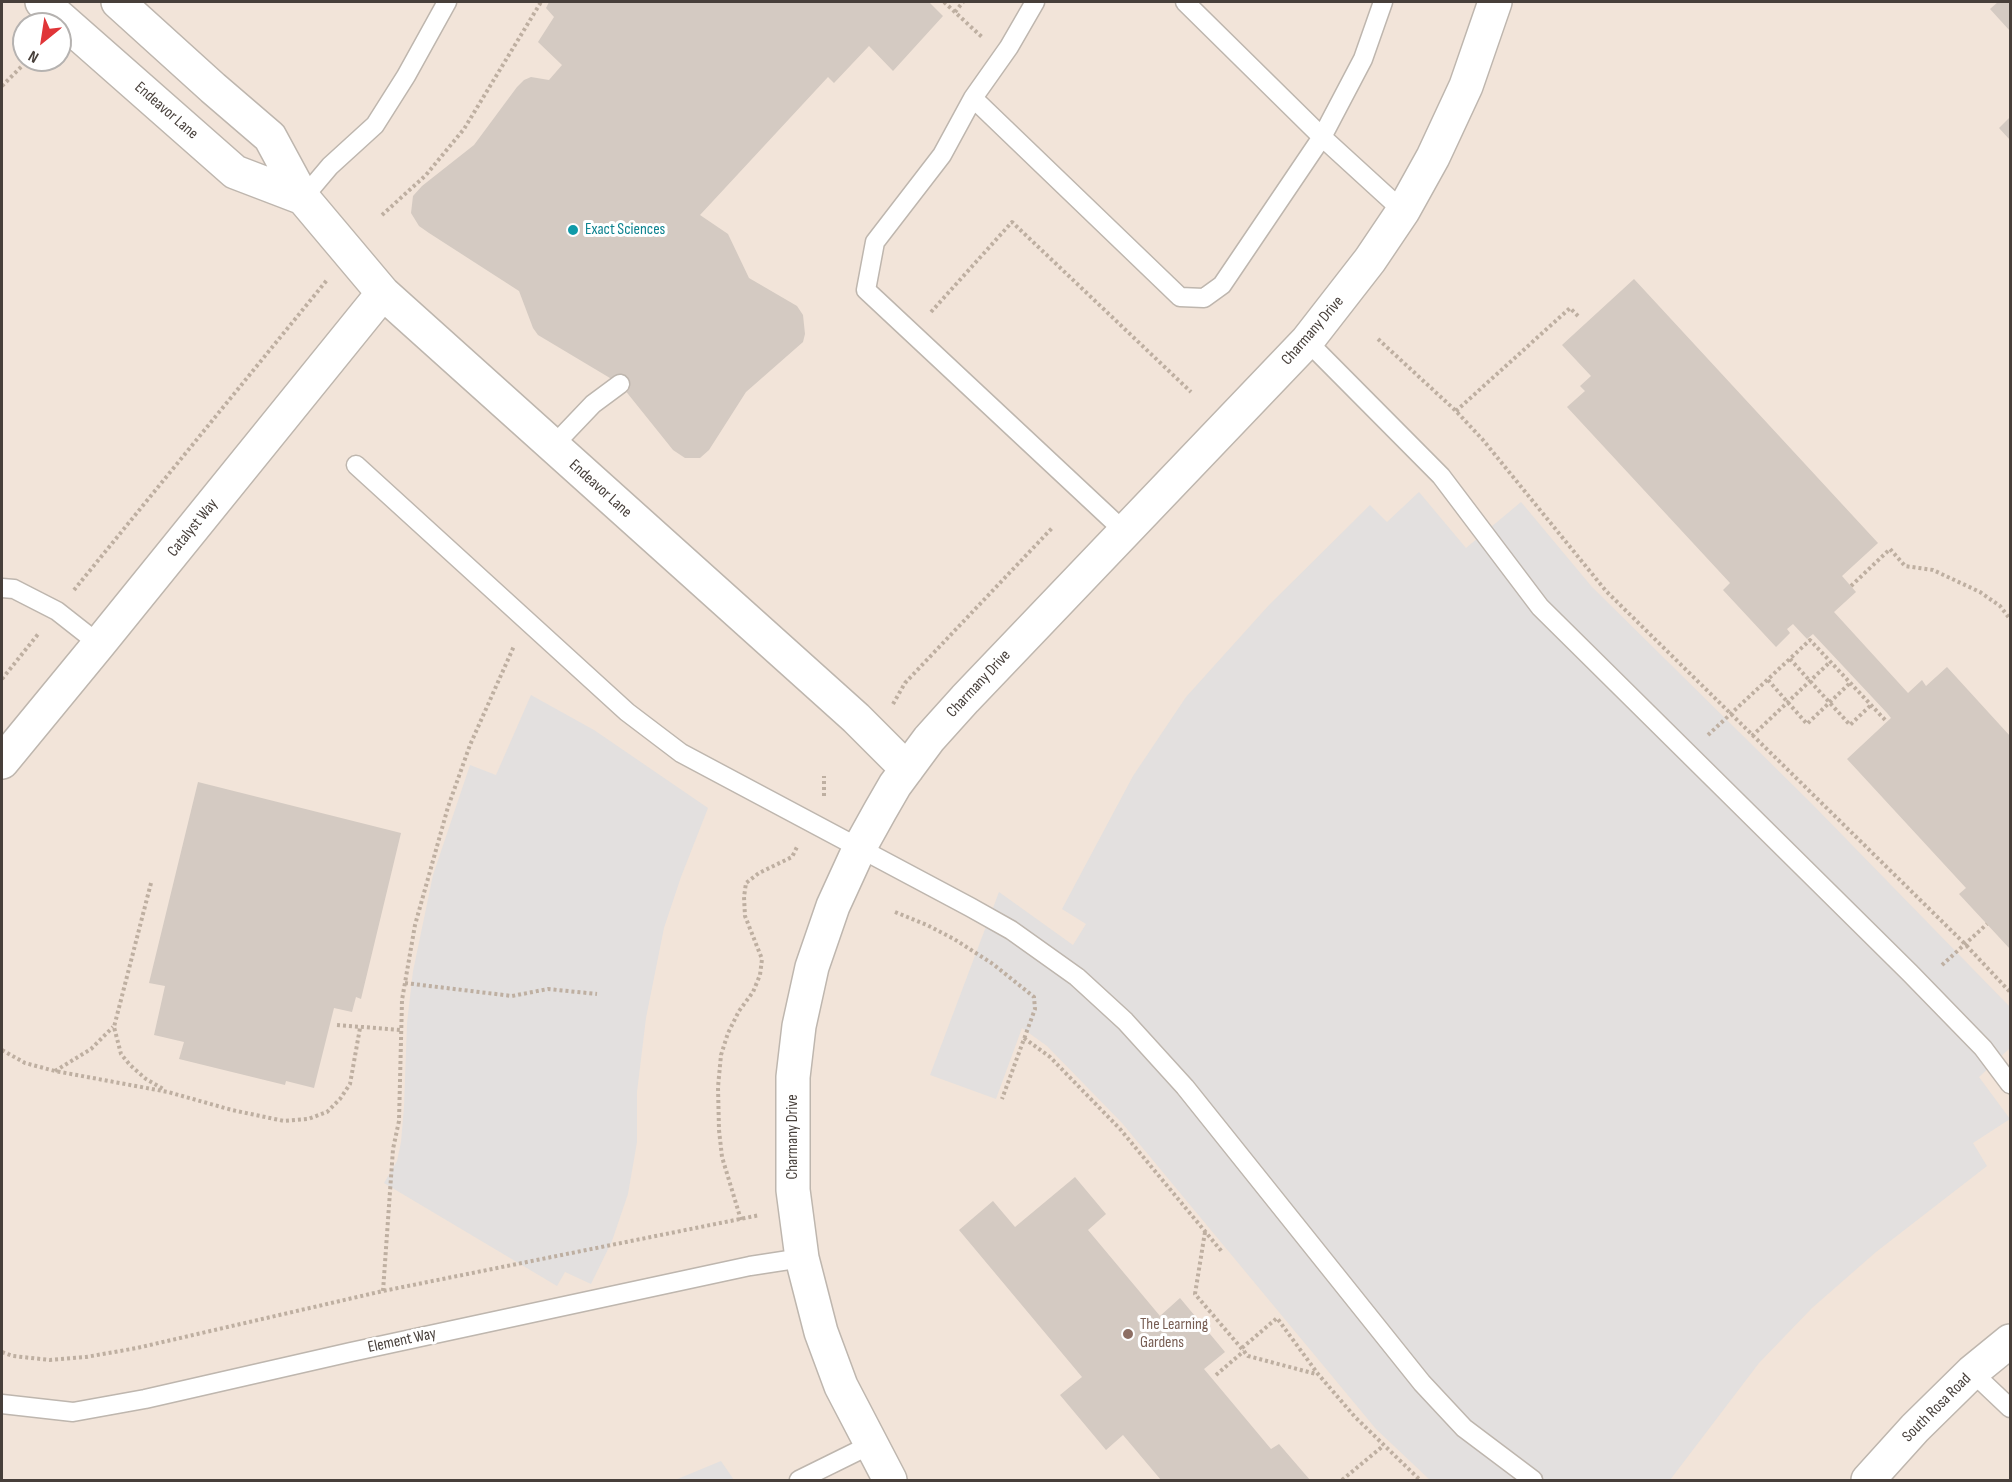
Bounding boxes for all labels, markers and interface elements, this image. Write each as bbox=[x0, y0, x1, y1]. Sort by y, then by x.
north arrow bbox=[12, 12, 72, 72]
text: N bbox=[25, 46, 42, 67]
street label: Endeavor Lane bbox=[130, 78, 202, 144]
place label: Exact Sciences bbox=[585, 220, 665, 240]
marker: Exact Sciences bbox=[566, 223, 580, 237]
street label: Charmany Drive bbox=[1278, 293, 1348, 369]
street label: Endeavor Lane bbox=[565, 456, 635, 522]
street label: Catalyst Way bbox=[164, 495, 222, 561]
street label: Charmany Drive bbox=[943, 646, 1015, 722]
street label: Charmany Drive bbox=[783, 1094, 803, 1180]
place label: The Learning Gardens bbox=[1140, 1315, 1208, 1353]
street label: Element Way bbox=[366, 1324, 438, 1358]
marker: The Learning Gardens bbox=[1121, 1327, 1135, 1341]
street label: South Rosa Road bbox=[1899, 1370, 1975, 1446]

